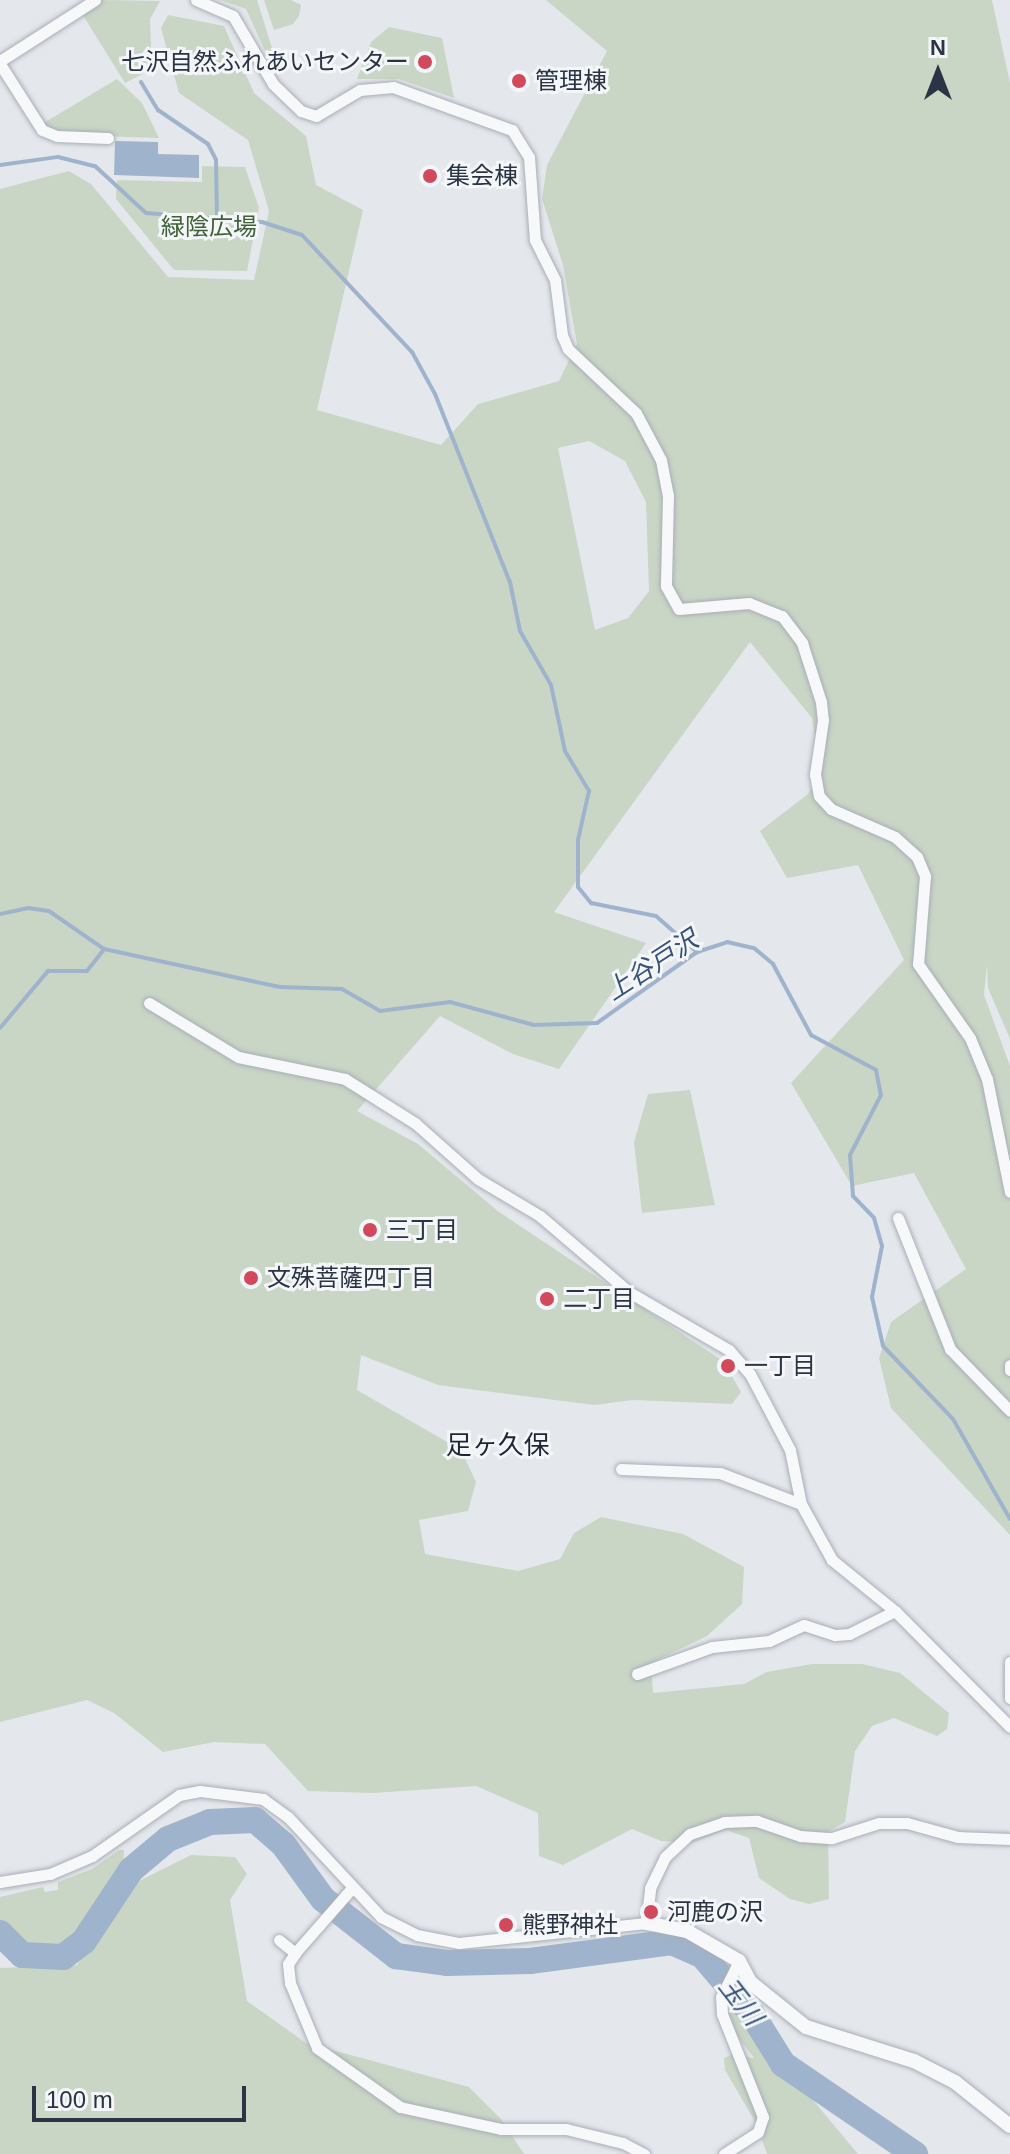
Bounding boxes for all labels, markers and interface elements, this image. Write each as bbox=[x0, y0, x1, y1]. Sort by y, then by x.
north arrow bbox=[898, 32, 978, 112]
text: N bbox=[930, 35, 946, 60]
place label: 七沢自然ふれあいセンター bbox=[121, 48, 409, 76]
marker: 七沢自然ふれあいセンター bbox=[416, 53, 434, 71]
place label: 管理棟 bbox=[535, 67, 607, 95]
marker: 管理棟 bbox=[510, 72, 528, 90]
place label: 集会棟 bbox=[446, 162, 518, 190]
marker: 集会棟 bbox=[421, 167, 439, 185]
park label: 緑陰広場 bbox=[161, 213, 257, 241]
water label: 上谷戸沢 bbox=[600, 925, 704, 1007]
place label: 三丁目 bbox=[386, 1216, 458, 1244]
marker: 三丁目 bbox=[361, 1221, 379, 1239]
place label: 文殊菩薩四丁目 bbox=[267, 1264, 435, 1292]
marker: 文殊菩薩四丁目 bbox=[242, 1269, 260, 1287]
place label: 二丁目 bbox=[563, 1285, 635, 1313]
marker: 二丁目 bbox=[538, 1290, 556, 1308]
place label: 一丁目 bbox=[744, 1352, 816, 1380]
marker: 一丁目 bbox=[719, 1357, 737, 1375]
district label: 足ヶ久保 bbox=[446, 1430, 550, 1462]
place label: 河鹿の沢 bbox=[667, 1898, 763, 1926]
marker: 河鹿の沢 bbox=[642, 1903, 660, 1921]
place label: 熊野神社 bbox=[522, 1911, 618, 1939]
marker: 熊野神社 bbox=[497, 1916, 515, 1934]
water label: 玉川 bbox=[712, 1972, 768, 2032]
scale bar bbox=[36, 2070, 250, 2120]
text: 100 m bbox=[46, 2086, 113, 2113]

